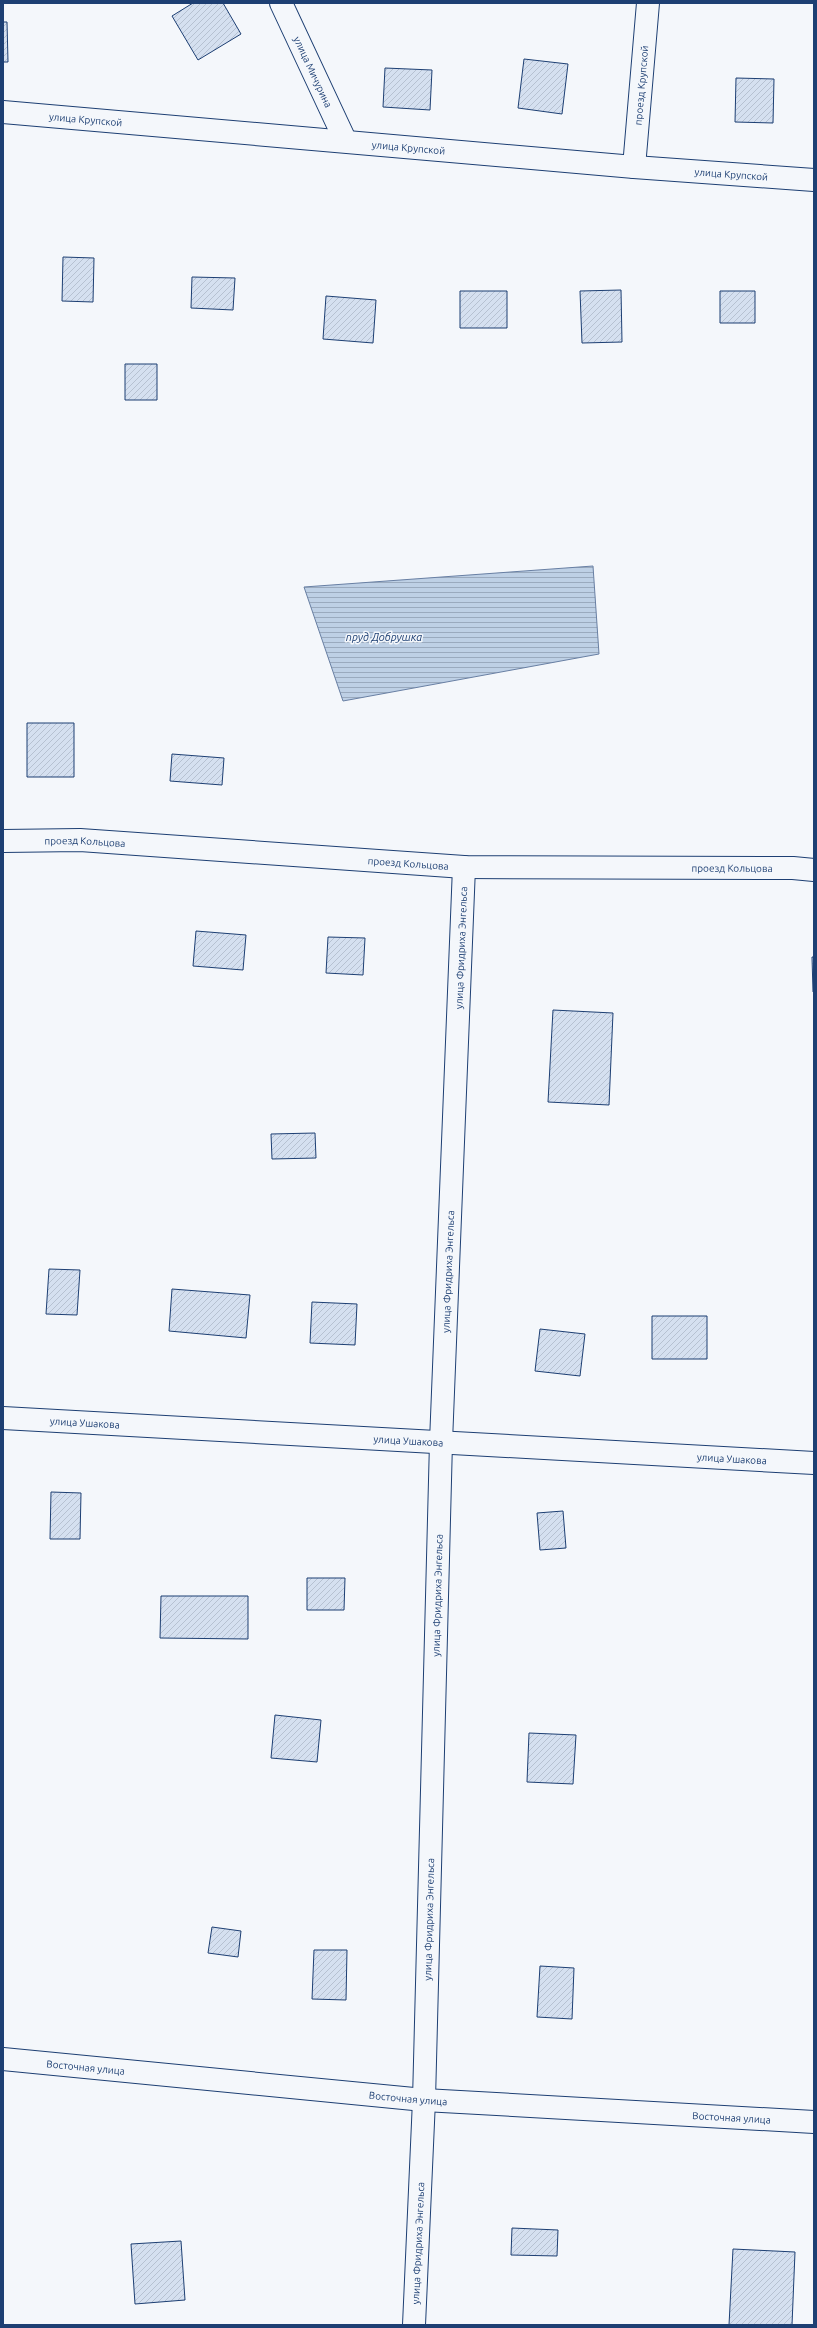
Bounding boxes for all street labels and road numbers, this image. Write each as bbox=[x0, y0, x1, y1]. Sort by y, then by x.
street label: улица Мичурина bbox=[291, 35, 334, 109]
street label: проезд Крупской bbox=[633, 45, 650, 126]
street label: улица Крупской bbox=[48, 111, 123, 128]
street label: улица Крупской bbox=[371, 139, 446, 157]
street label: улица Крупской bbox=[694, 166, 769, 183]
street label: проезд Кольцова bbox=[44, 835, 126, 849]
street label: проезд Кольцова bbox=[367, 855, 449, 872]
street label: проезд Кольцова bbox=[691, 863, 773, 874]
street label: улица Фридриха Энгельса bbox=[453, 886, 469, 1009]
street label: улица Фридриха Энгельса bbox=[440, 1210, 456, 1333]
street label: улица Ушакова bbox=[50, 1416, 120, 1430]
street label: улица Ушакова bbox=[373, 1434, 444, 1448]
street label: улица Ушакова bbox=[697, 1452, 767, 1466]
street label: улица Фридриха Энгельса bbox=[430, 1534, 445, 1657]
street label: улица Фридриха Энгельса bbox=[422, 1858, 436, 1981]
street label: Восточная улица bbox=[46, 2058, 125, 2077]
street label: Восточная улица bbox=[368, 2090, 448, 2107]
street label: Восточная улица bbox=[692, 2110, 771, 2126]
street label: улица Фридриха Энгельса bbox=[410, 2182, 426, 2305]

